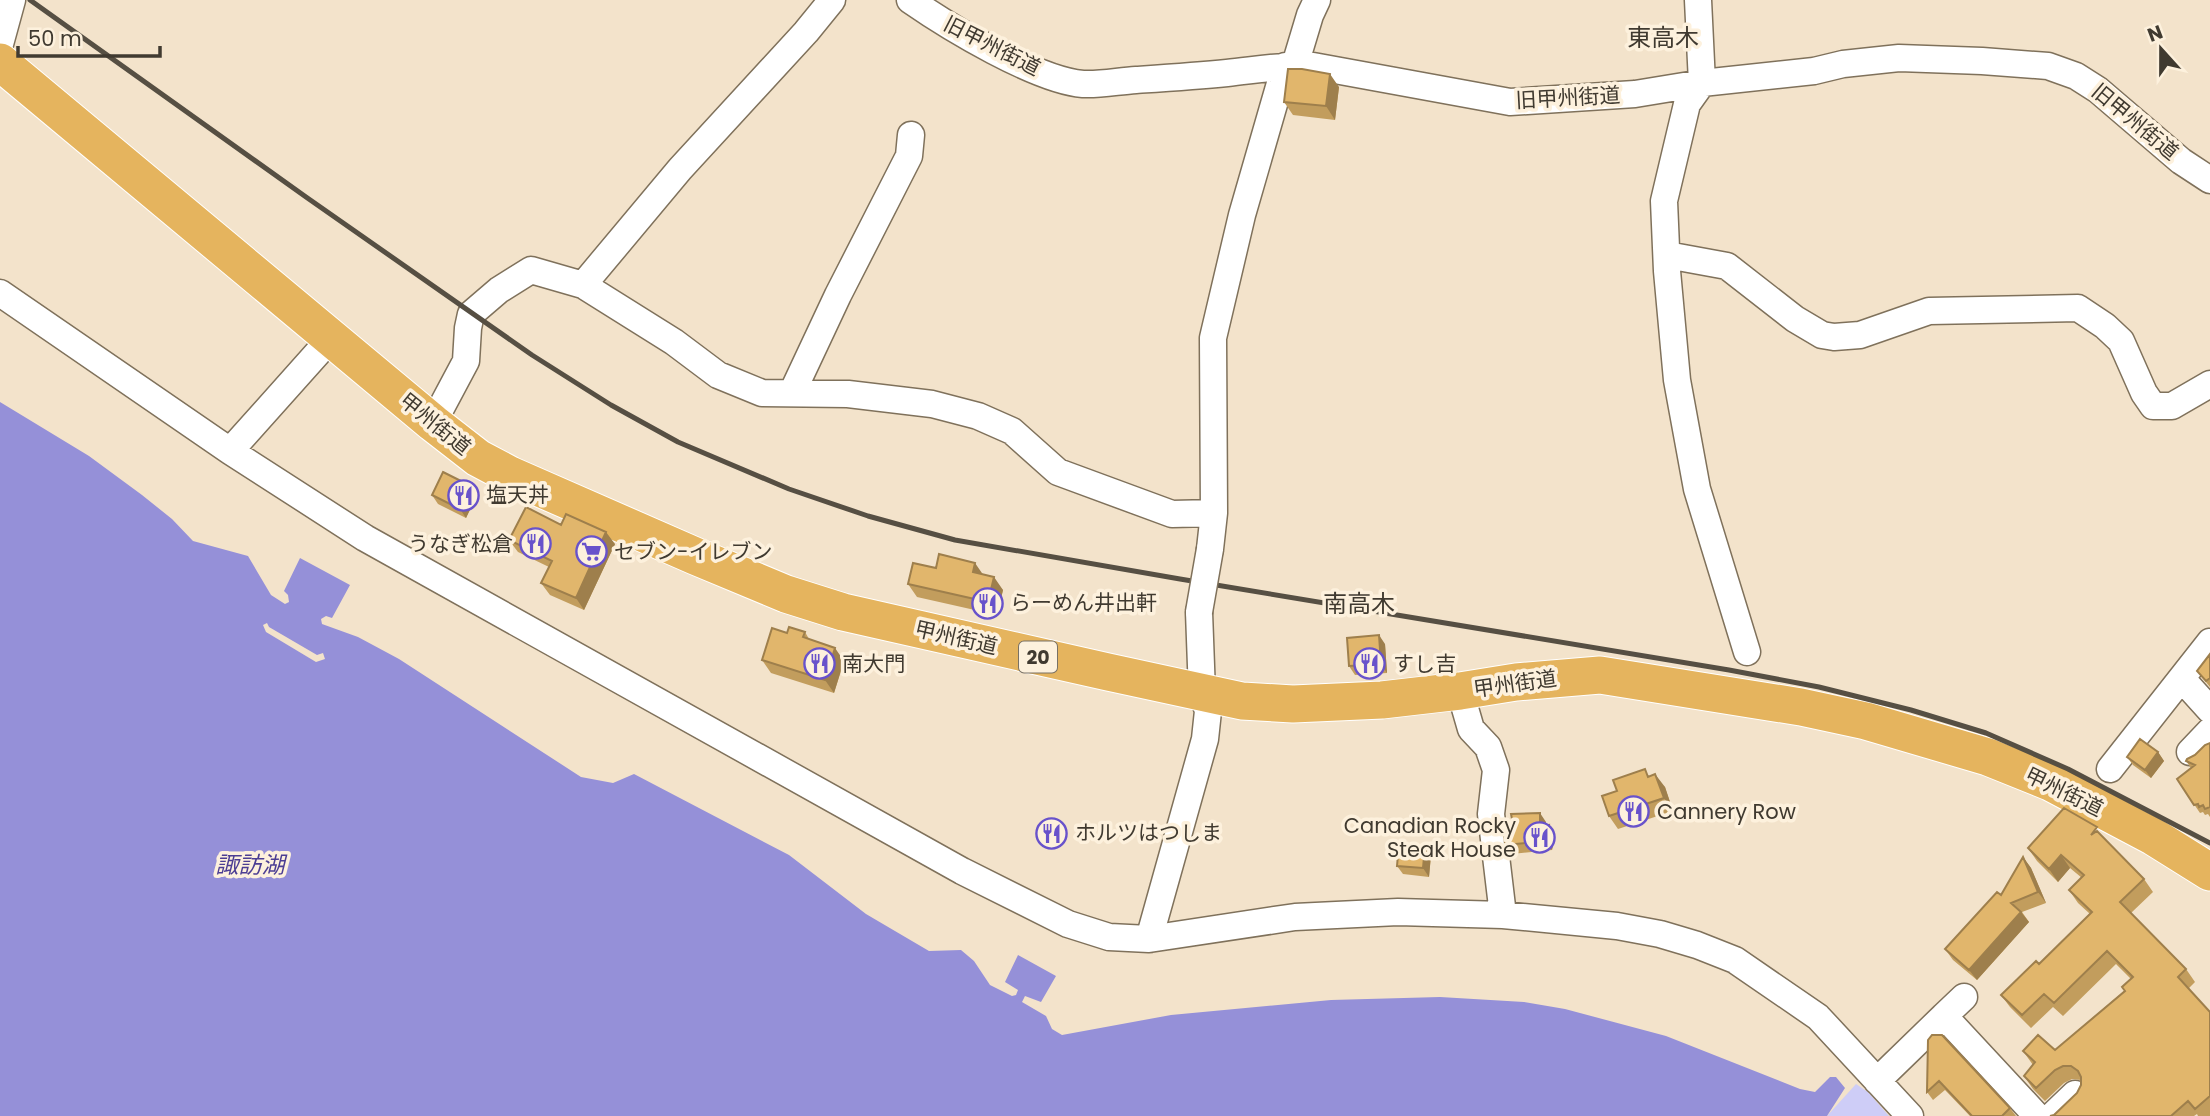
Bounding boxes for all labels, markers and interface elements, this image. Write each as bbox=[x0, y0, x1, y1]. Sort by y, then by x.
street label: 旧甲州街道 bbox=[939, 9, 1046, 82]
scale bar bbox=[18, 14, 159, 58]
north arrow bbox=[2126, 14, 2196, 84]
text: N bbox=[2144, 18, 2167, 49]
district label: 東高木 bbox=[1627, 21, 1699, 54]
text: 50 m bbox=[28, 24, 82, 53]
street label: 旧甲州街道 bbox=[2086, 77, 2185, 166]
street label: 旧甲州街道 bbox=[1515, 80, 1621, 115]
street label: 甲州街道 bbox=[394, 386, 477, 461]
restaurant icon: 塩天丼 bbox=[446, 478, 480, 512]
place label: 塩天丼 bbox=[486, 480, 549, 509]
restaurant icon: うなぎ松倉 bbox=[519, 527, 553, 561]
place label: うなぎ松倉 bbox=[408, 529, 513, 558]
supermarket icon: セブン-イレブン bbox=[574, 535, 608, 569]
place label: セブン-イレブン bbox=[614, 537, 773, 566]
restaurant icon: らーめん井出軒 bbox=[970, 586, 1004, 620]
district label: 南高木 bbox=[1323, 587, 1395, 620]
place label: らーめん井出軒 bbox=[1010, 588, 1157, 617]
street label: 甲州街道 bbox=[912, 614, 1000, 661]
road number: 20 bbox=[1019, 642, 1057, 672]
restaurant icon: 南大門 bbox=[802, 647, 836, 681]
restaurant icon: すし吉 bbox=[1353, 647, 1387, 681]
place label: 南大門 bbox=[842, 649, 905, 678]
place label: すし吉 bbox=[1393, 649, 1456, 678]
street label: 甲州街道 bbox=[1471, 663, 1559, 704]
street label: 甲州街道 bbox=[2020, 760, 2108, 823]
restaurant icon: Cannery Row bbox=[1617, 795, 1651, 829]
place label: Cannery Row bbox=[1657, 797, 1796, 826]
place label: Canadian Rocky Steak House bbox=[1344, 811, 1516, 864]
restaurant icon: ホルツはつしま bbox=[1035, 816, 1069, 850]
place label: ホルツはつしま bbox=[1075, 818, 1222, 847]
restaurant icon: Canadian Rocky Steak House bbox=[1522, 821, 1556, 855]
water label: 諏訪湖 bbox=[216, 849, 288, 881]

